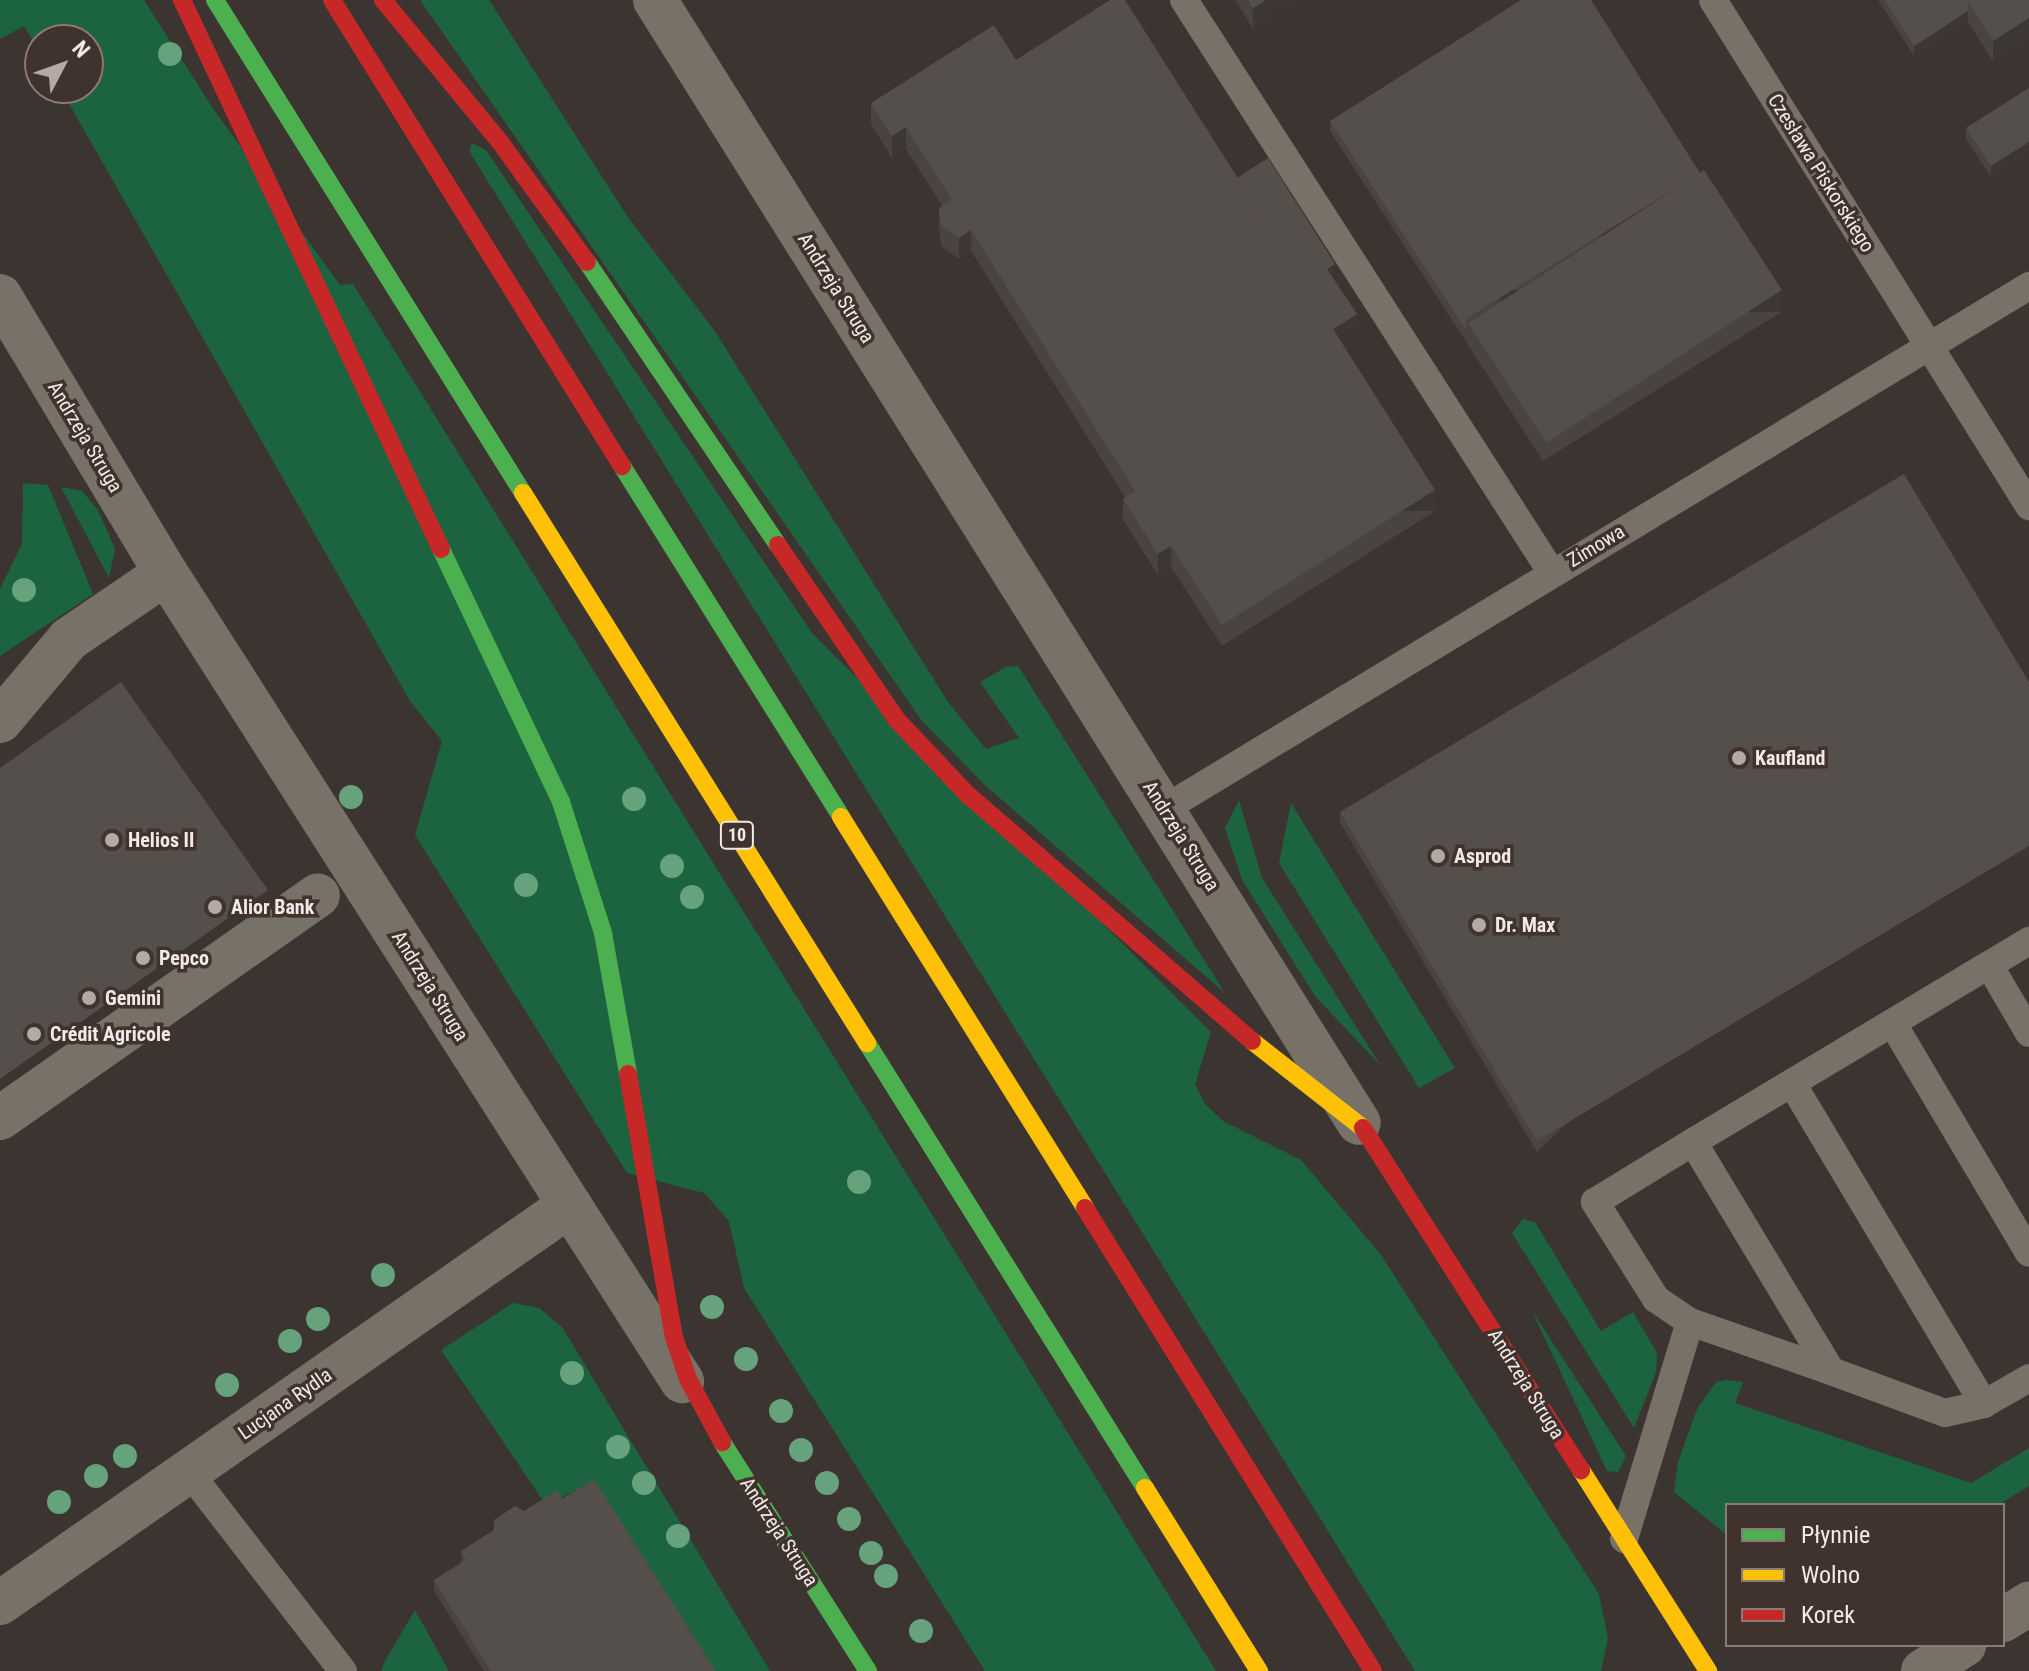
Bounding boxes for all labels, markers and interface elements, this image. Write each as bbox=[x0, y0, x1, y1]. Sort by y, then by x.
north arrow bbox=[24, 24, 104, 104]
text: N bbox=[67, 36, 95, 63]
street label: Czesława Piskorskiego bbox=[1763, 89, 1879, 257]
street label: Andrzeja Struga bbox=[793, 228, 879, 348]
street label: Andrzeja Struga bbox=[42, 377, 128, 497]
street label: Zimowa bbox=[1563, 520, 1629, 572]
place label: Kaufland bbox=[1755, 746, 1825, 770]
marker: Kaufland bbox=[1730, 749, 1748, 767]
street label: Andrzeja Struga bbox=[1138, 776, 1224, 896]
road number: 10 bbox=[719, 821, 755, 849]
place label: Helios II bbox=[128, 828, 194, 852]
marker: Helios II bbox=[103, 831, 121, 849]
place label: Asprod bbox=[1454, 844, 1511, 868]
marker: Asprod bbox=[1429, 847, 1447, 865]
place label: Alior Bank bbox=[231, 895, 314, 919]
marker: Alior Bank bbox=[206, 898, 224, 916]
place label: Dr. Max bbox=[1495, 913, 1555, 937]
marker: Dr. Max bbox=[1470, 916, 1488, 934]
street label: Andrzeja Struga bbox=[387, 926, 473, 1046]
place label: Pepco bbox=[159, 946, 209, 970]
marker: Pepco bbox=[134, 949, 152, 967]
place label: Gemini bbox=[105, 986, 161, 1010]
marker: Gemini bbox=[80, 989, 98, 1007]
place label: Crédit Agricole bbox=[50, 1022, 171, 1046]
marker: Crédit Agricole bbox=[25, 1025, 43, 1043]
street label: Andrzeja Struga bbox=[1483, 1324, 1569, 1444]
street label: Lucjana Rydla bbox=[234, 1363, 336, 1445]
street label: Andrzeja Struga bbox=[735, 1473, 823, 1591]
legend bbox=[1725, 1503, 2005, 1647]
text: Płynnie bbox=[1801, 1521, 1870, 1549]
text: Wolno bbox=[1801, 1561, 1860, 1589]
text: Korek bbox=[1801, 1601, 1855, 1629]

